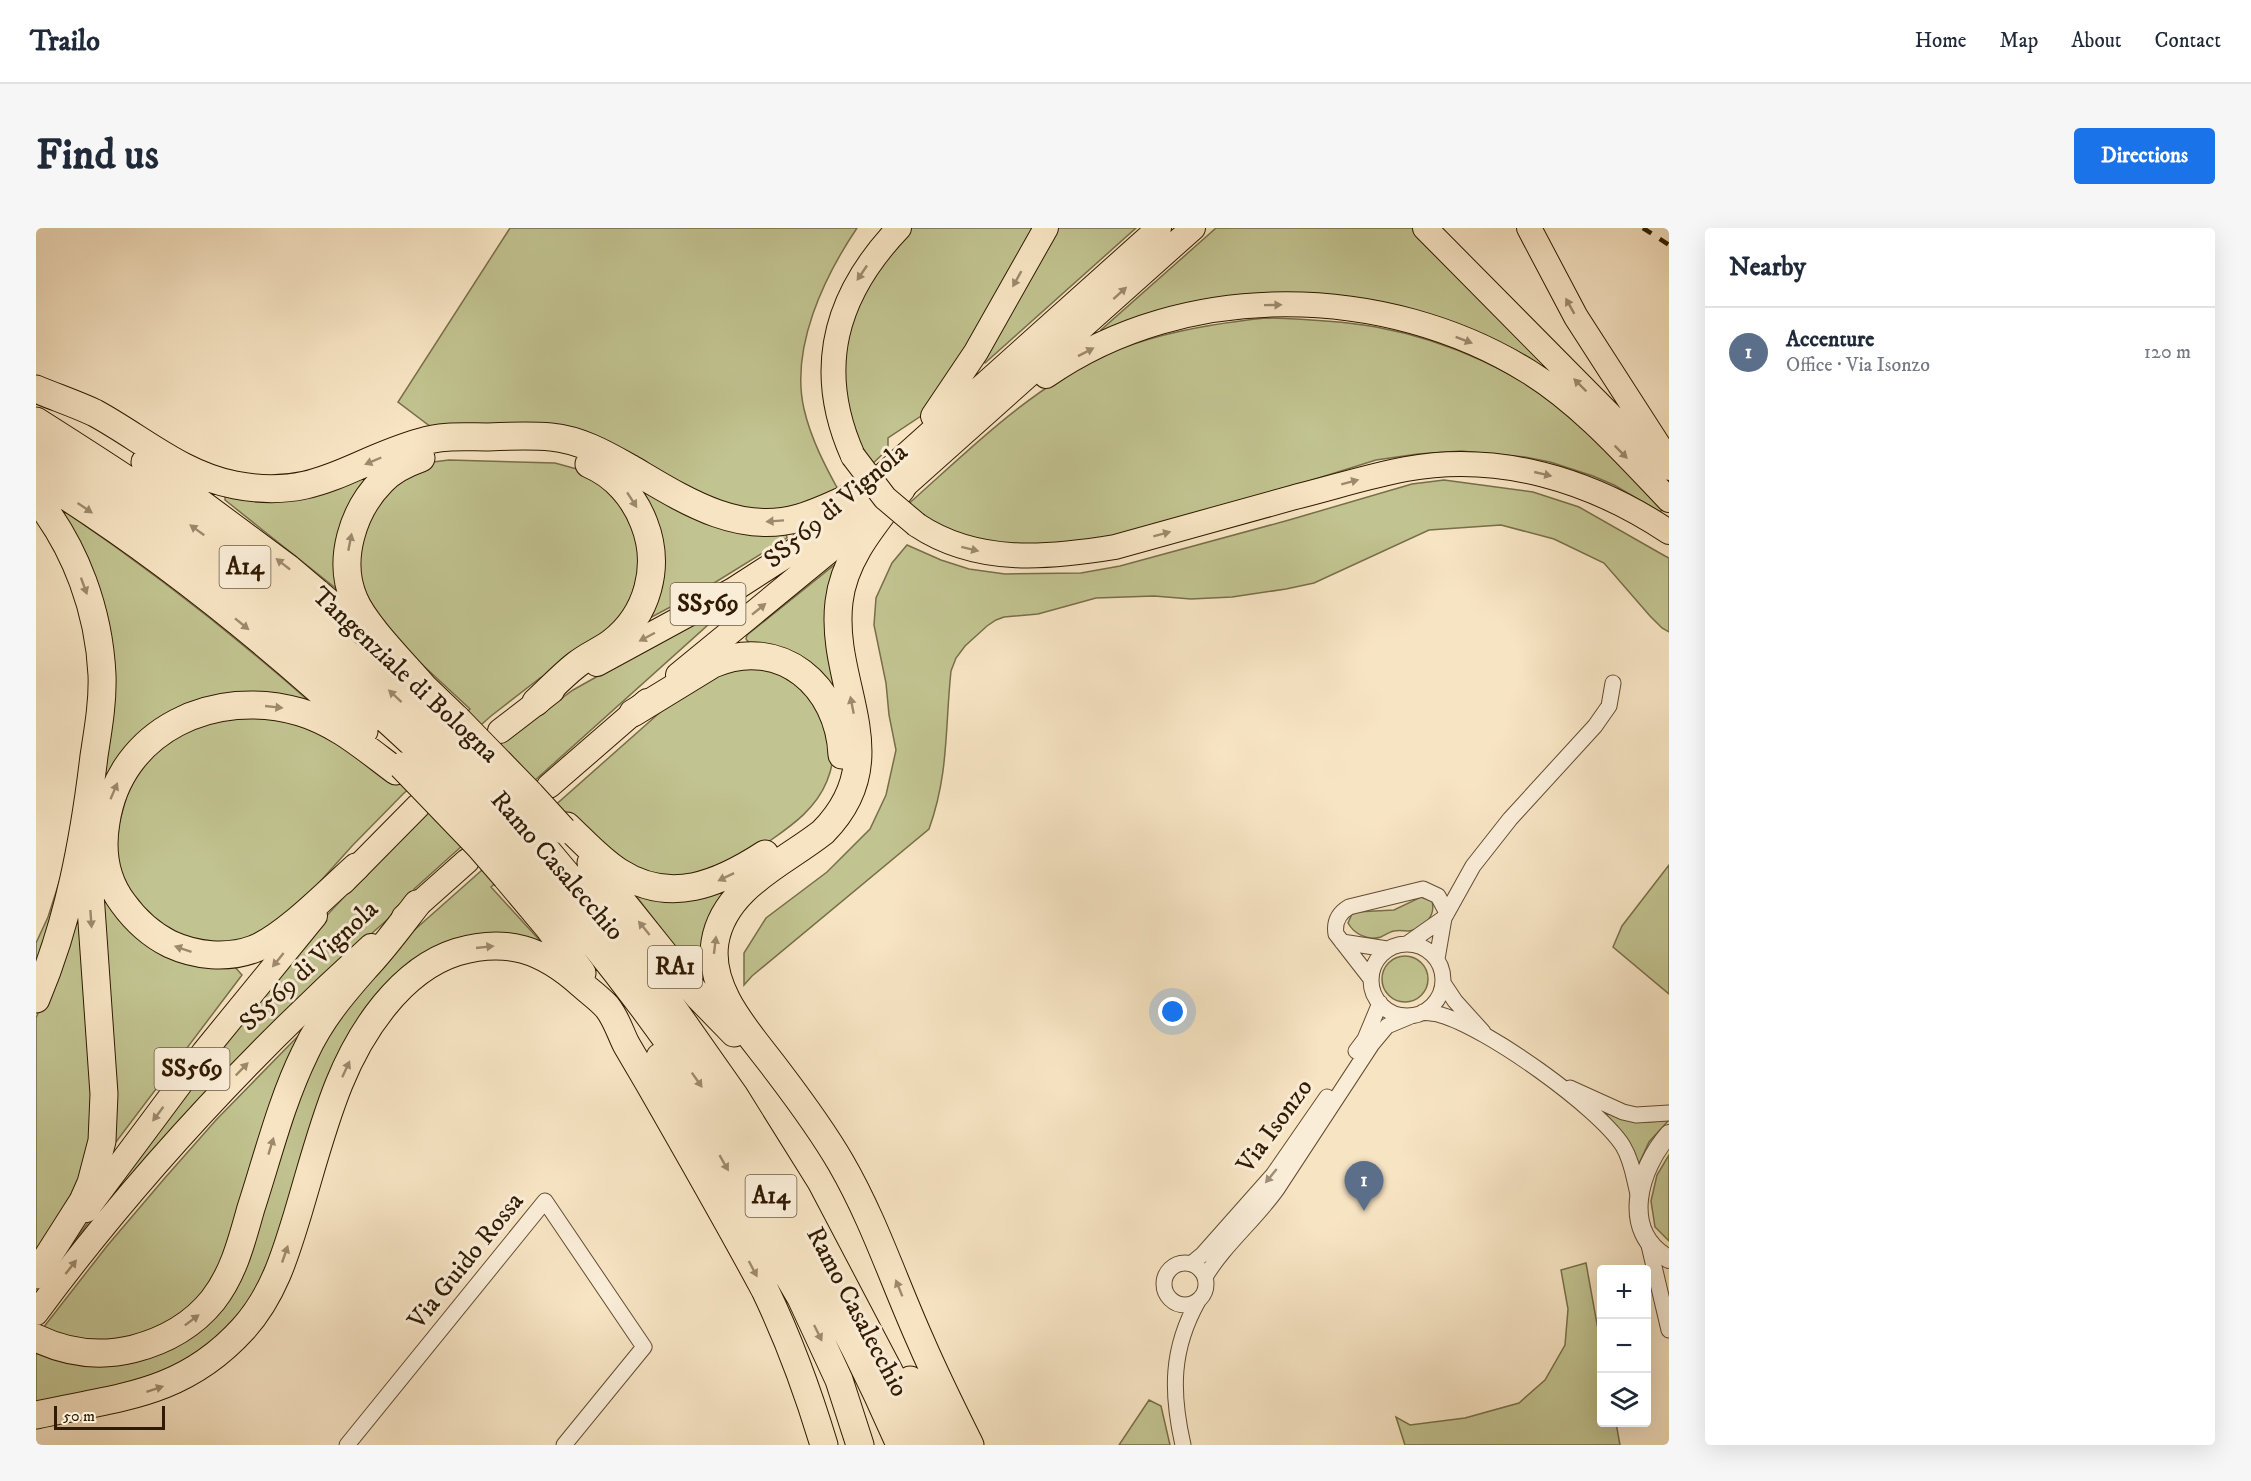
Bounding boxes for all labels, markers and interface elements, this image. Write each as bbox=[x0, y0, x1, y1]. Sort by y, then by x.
text: Trailo bbox=[30, 24, 100, 59]
text: Home bbox=[1915, 28, 1967, 54]
text: Map bbox=[2000, 28, 2038, 54]
text: About bbox=[2071, 28, 2122, 54]
text: Contact bbox=[2155, 28, 2221, 54]
button: Directions bbox=[2074, 128, 2215, 184]
text: Find us bbox=[36, 130, 159, 182]
text: Nearby bbox=[1729, 251, 1806, 284]
one-way arrow bbox=[857, 265, 868, 281]
one-way arrow bbox=[1012, 271, 1022, 288]
one-way arrow bbox=[1112, 287, 1127, 300]
one-way arrow bbox=[1565, 297, 1575, 314]
one-way arrow bbox=[1264, 300, 1283, 309]
text: Accenture bbox=[1786, 326, 1874, 353]
one-way arrow bbox=[1455, 335, 1473, 345]
text: 1 bbox=[1745, 340, 1752, 365]
text: 120 m bbox=[2144, 340, 2191, 365]
one-way arrow bbox=[1077, 347, 1094, 356]
text: Office · Via Isonzo bbox=[1786, 353, 1930, 378]
one-way arrow bbox=[1574, 379, 1588, 393]
street label: SS569 di Vignola bbox=[757, 436, 915, 576]
one-way arrow bbox=[1614, 444, 1628, 459]
one-way arrow bbox=[364, 457, 382, 466]
one-way arrow bbox=[1533, 470, 1552, 480]
one-way arrow bbox=[1341, 477, 1359, 487]
one-way arrow bbox=[626, 491, 637, 508]
one-way arrow bbox=[77, 502, 93, 513]
one-way arrow bbox=[766, 516, 785, 526]
one-way arrow bbox=[190, 525, 205, 537]
one-way arrow bbox=[1153, 529, 1171, 538]
one-way arrow bbox=[346, 532, 355, 551]
one-way arrow bbox=[961, 545, 979, 555]
road number: A14 bbox=[220, 546, 270, 588]
one-way arrow bbox=[275, 557, 291, 570]
one-way arrow bbox=[79, 577, 89, 595]
street label: Tangenziale di Bologna bbox=[305, 580, 505, 770]
road number: SS569 bbox=[670, 583, 746, 625]
one-way arrow bbox=[751, 603, 766, 615]
one-way arrow bbox=[234, 618, 250, 631]
one-way arrow bbox=[638, 632, 655, 642]
one-way arrow bbox=[387, 689, 402, 703]
one-way arrow bbox=[847, 695, 856, 714]
one-way arrow bbox=[264, 702, 283, 712]
one-way arrow bbox=[110, 782, 119, 800]
street label: Ramo Casalecchio bbox=[483, 784, 631, 948]
one-way arrow bbox=[717, 871, 735, 881]
street label: SS569 di Vignola bbox=[233, 893, 385, 1039]
one-way arrow bbox=[86, 910, 95, 929]
one-way arrow bbox=[638, 921, 651, 936]
one-way arrow bbox=[711, 935, 720, 954]
one-way arrow bbox=[476, 942, 495, 952]
one-way arrow bbox=[174, 943, 192, 953]
road number: RA1 bbox=[648, 946, 702, 988]
one-way arrow bbox=[271, 952, 284, 968]
your location bbox=[1158, 997, 1187, 1026]
road number: SS569 bbox=[154, 1048, 230, 1090]
one-way arrow bbox=[341, 1061, 350, 1078]
one-way arrow bbox=[235, 1062, 249, 1077]
one-way arrow bbox=[691, 1072, 702, 1088]
street label: Via Isonzo bbox=[1229, 1072, 1320, 1181]
one-way arrow bbox=[152, 1105, 164, 1121]
one-way arrow bbox=[267, 1137, 276, 1155]
one-way arrow bbox=[718, 1155, 729, 1171]
pin: 1 bbox=[1344, 1162, 1384, 1211]
one-way arrow bbox=[1265, 1169, 1277, 1184]
road number: A14 bbox=[746, 1175, 796, 1217]
street label: Via Guido Rossa bbox=[400, 1186, 531, 1337]
street label: Ramo Casalecchio bbox=[798, 1221, 916, 1403]
one-way arrow bbox=[280, 1245, 290, 1263]
one-way arrow bbox=[65, 1259, 77, 1274]
one-way arrow bbox=[748, 1261, 758, 1278]
map controls bbox=[1597, 1265, 1651, 1427]
button: + bbox=[1597, 1265, 1651, 1319]
one-way arrow bbox=[894, 1279, 903, 1297]
one-way arrow bbox=[184, 1314, 200, 1327]
button: − bbox=[1597, 1319, 1651, 1373]
one-way arrow bbox=[813, 1325, 823, 1342]
button: layers bbox=[1597, 1373, 1651, 1427]
one-way arrow bbox=[146, 1384, 164, 1394]
scale bar bbox=[54, 1403, 165, 1430]
text: 50 m bbox=[63, 1406, 95, 1426]

